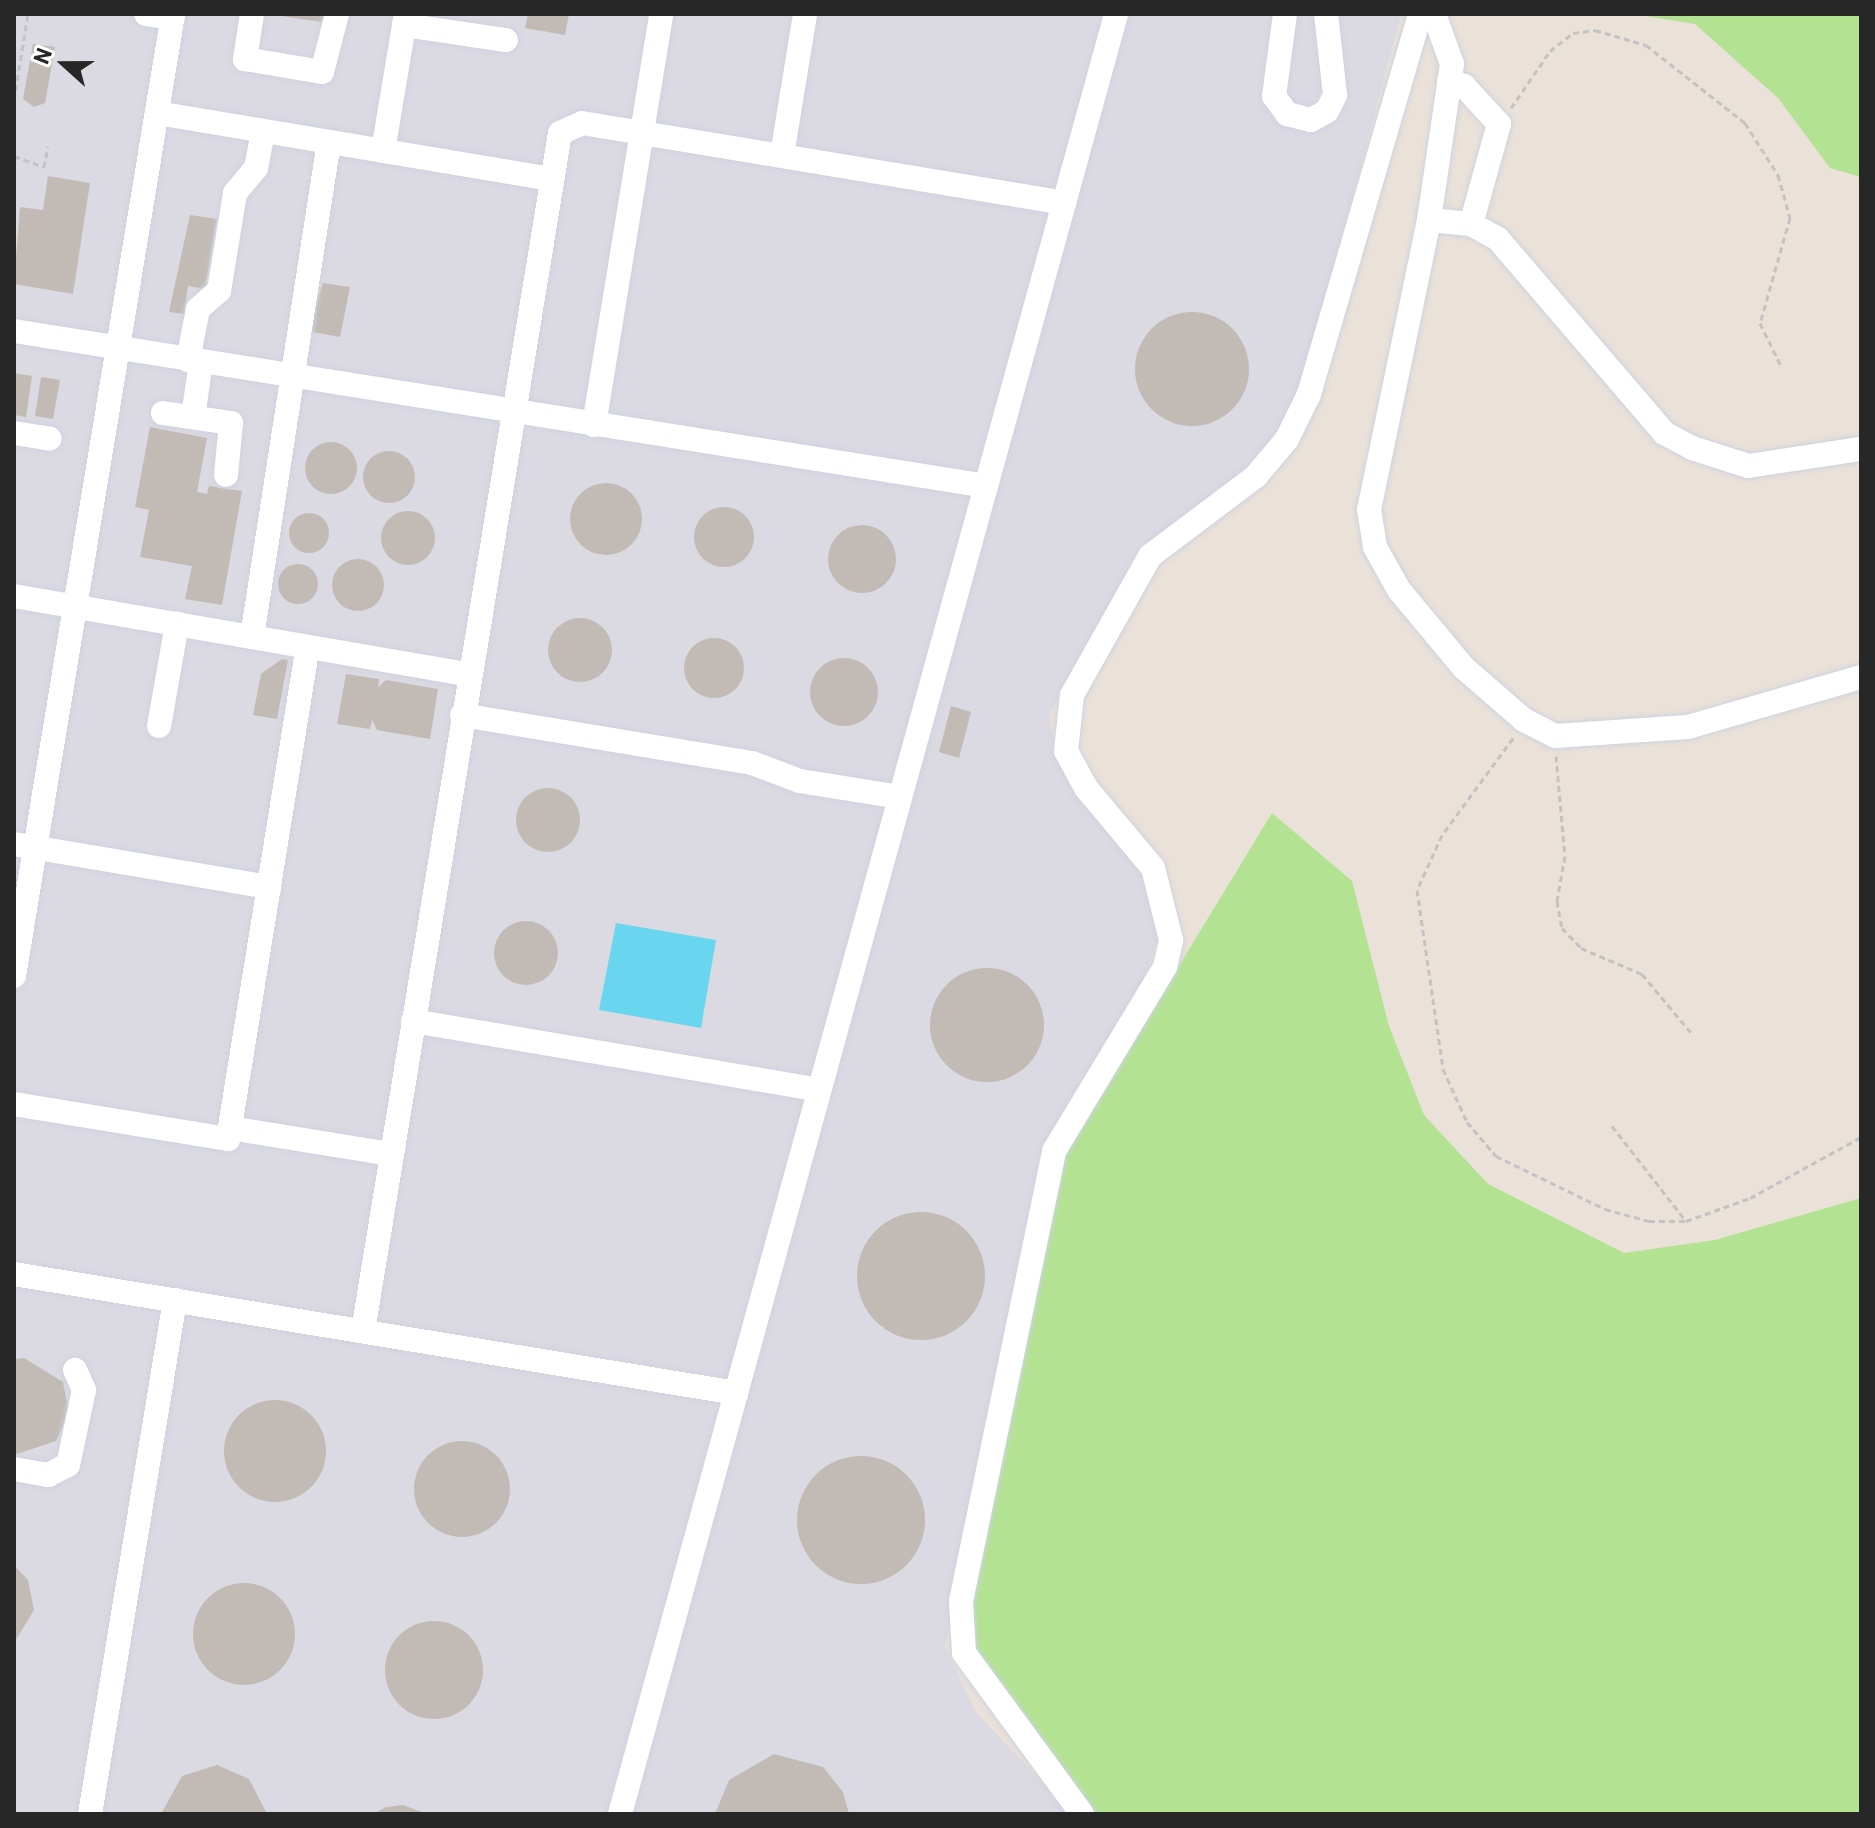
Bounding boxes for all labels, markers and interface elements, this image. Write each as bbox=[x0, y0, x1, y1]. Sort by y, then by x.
north arrow bbox=[24, 24, 104, 104]
text: N bbox=[27, 44, 56, 67]

